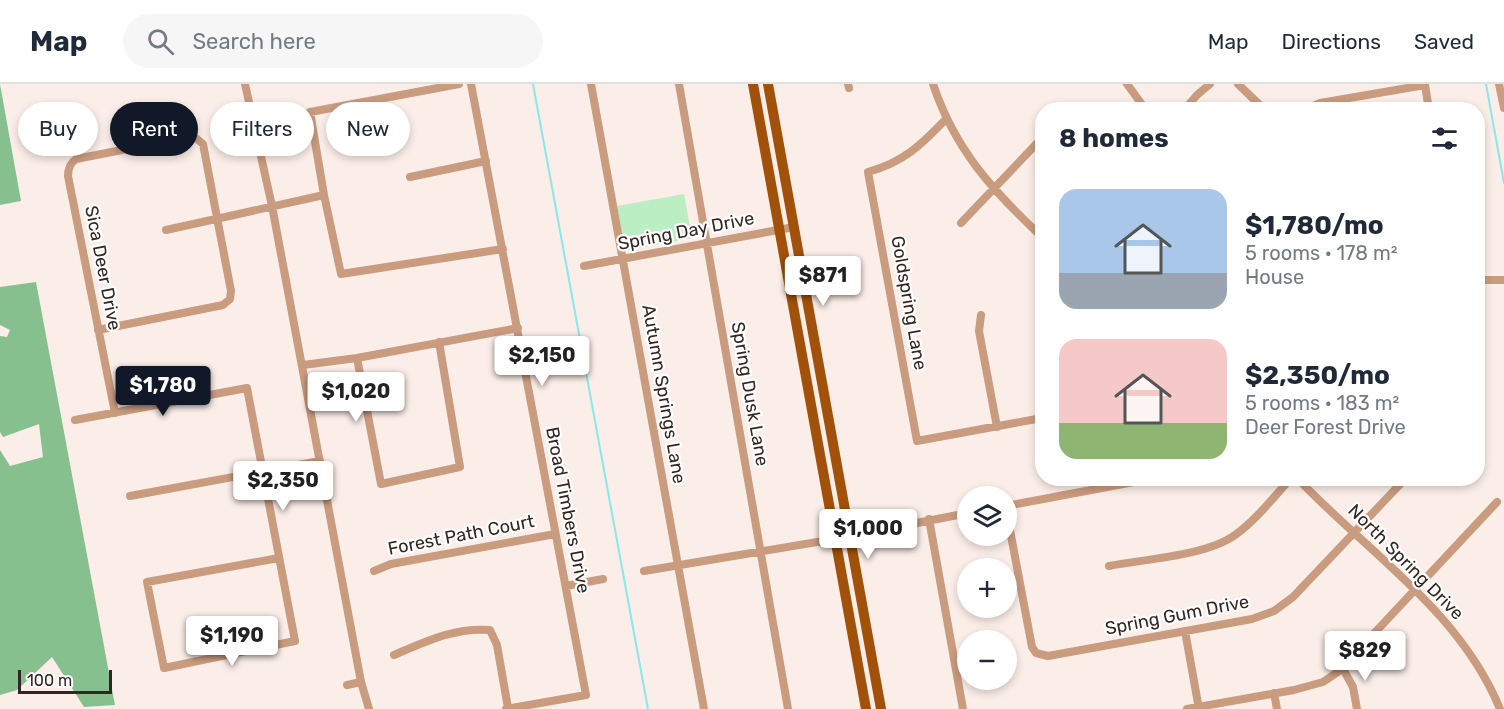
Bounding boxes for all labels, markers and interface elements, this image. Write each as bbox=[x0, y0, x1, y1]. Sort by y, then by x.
search box bbox=[123, 14, 543, 68]
text: Map bbox=[30, 25, 87, 58]
icon: search bbox=[144, 25, 177, 58]
text: Search here bbox=[192, 28, 316, 55]
text: Map bbox=[1208, 29, 1249, 54]
text: Directions bbox=[1282, 29, 1381, 54]
text: Saved bbox=[1414, 29, 1474, 54]
chip: Buy bbox=[18, 102, 98, 156]
chip: Rent bbox=[110, 102, 198, 156]
chip: Filters bbox=[210, 102, 314, 156]
chip: New bbox=[326, 102, 410, 156]
icon: filters bbox=[1428, 122, 1461, 155]
text: 8 homes bbox=[1059, 123, 1169, 154]
street label: Sica Deer Drive bbox=[80, 204, 126, 332]
street label: Spring Day Drive bbox=[616, 207, 756, 255]
text: $1,780/mo bbox=[1245, 210, 1384, 241]
icon: home bbox=[1107, 213, 1179, 285]
street label: Goldspring Lane bbox=[886, 234, 932, 372]
text: 5 rooms · 178 m² bbox=[1245, 241, 1398, 265]
pin: $871 bbox=[787, 256, 859, 307]
text: $871 bbox=[799, 263, 847, 287]
text: House bbox=[1245, 265, 1304, 289]
street label: Autumn Springs Lane bbox=[637, 303, 691, 485]
street label: Spring Dusk Lane bbox=[726, 320, 774, 468]
pin: $2,150 bbox=[493, 336, 591, 387]
text: $2,150 bbox=[508, 343, 576, 367]
text: $2,350/mo bbox=[1245, 360, 1390, 391]
icon: home bbox=[1107, 363, 1179, 435]
pin: $1,780 bbox=[114, 366, 212, 417]
pin: $1,020 bbox=[307, 372, 405, 423]
text: $1,780 bbox=[130, 373, 196, 397]
text: $1,020 bbox=[322, 379, 390, 403]
text: 5 rooms · 183 m² bbox=[1245, 391, 1399, 415]
text: Deer Forest Drive bbox=[1245, 415, 1406, 439]
street label: Broad Timbers Drive bbox=[541, 425, 595, 595]
pin: $2,350 bbox=[234, 461, 332, 512]
text: $2,350 bbox=[247, 468, 319, 492]
map controls bbox=[957, 486, 1017, 690]
button: layers bbox=[957, 486, 1017, 546]
street label: North Spring Drive bbox=[1344, 500, 1468, 624]
pin: $1,000 bbox=[819, 509, 917, 560]
street label: Forest Path Court bbox=[386, 510, 536, 560]
text: $1,000 bbox=[833, 516, 903, 540]
button: + bbox=[957, 558, 1017, 618]
street label: Spring Gum Drive bbox=[1103, 590, 1251, 640]
pin: $1,190 bbox=[183, 616, 281, 667]
text: $1,190 bbox=[200, 623, 264, 647]
button: − bbox=[957, 630, 1017, 690]
pin: $829 bbox=[1329, 631, 1401, 682]
text: $829 bbox=[1339, 638, 1391, 662]
scale bar bbox=[18, 667, 112, 694]
text: 100 m bbox=[27, 671, 72, 690]

